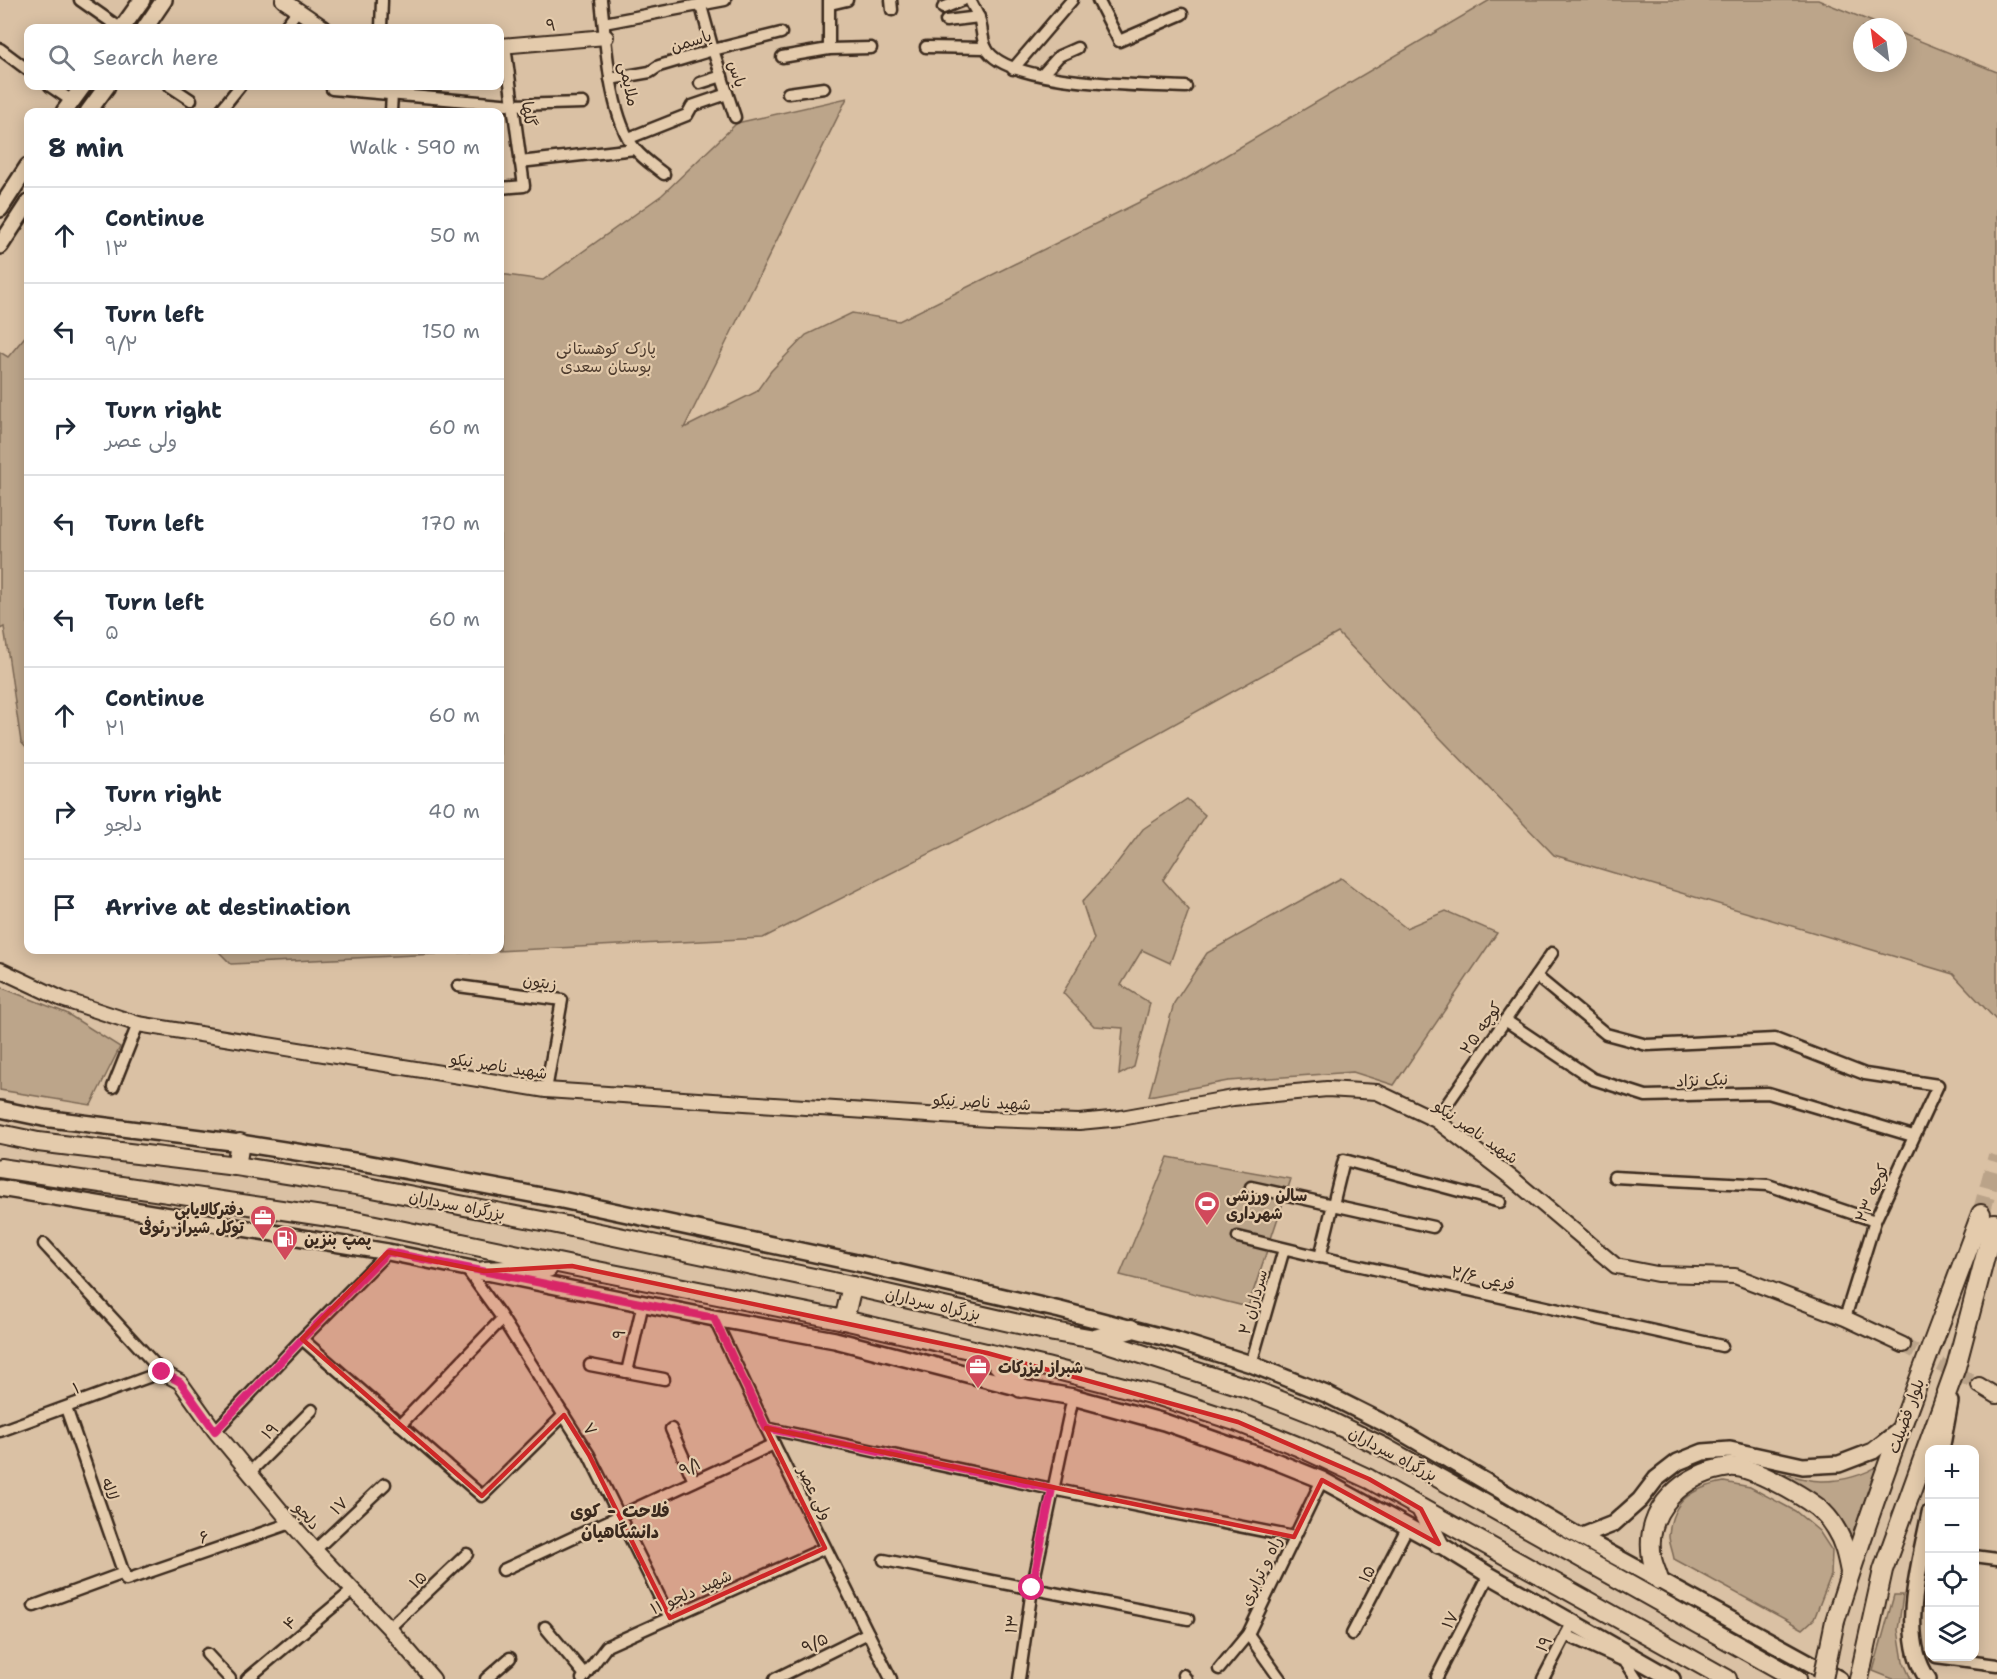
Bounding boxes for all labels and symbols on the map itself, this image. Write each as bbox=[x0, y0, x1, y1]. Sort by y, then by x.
street label: ۹ bbox=[545, 14, 557, 36]
north arrow bbox=[1853, 18, 1907, 72]
street label: یاسمن bbox=[668, 25, 714, 57]
street label: یاس bbox=[723, 58, 751, 90]
street label: ملایمی bbox=[614, 60, 644, 108]
street label: گلها bbox=[517, 100, 541, 128]
park label: پارک کوهستانی بوستان سعدی bbox=[556, 338, 656, 377]
street label: زیتون bbox=[522, 969, 558, 995]
street label: کوچه ۲۵ bbox=[1455, 997, 1507, 1059]
street label: شهید ناصر نیکو bbox=[447, 1048, 549, 1084]
street label: نیک نژاد bbox=[1676, 1069, 1728, 1091]
street label: شهید ناصر نیکو bbox=[930, 1089, 1032, 1115]
street label: شهید ناصر نیکو bbox=[1428, 1094, 1522, 1169]
street label: کوچه ۲۳ bbox=[1850, 1160, 1894, 1226]
street label: بزرگراه سرداران bbox=[407, 1185, 507, 1225]
place label: سالن ورزشی شهرداری bbox=[1226, 1185, 1307, 1224]
sports icon: سالن ورزشی شهرداری bbox=[1192, 1189, 1222, 1227]
place label: دفترکالایابی توکل شیراز رئوفی bbox=[139, 1199, 245, 1238]
office icon: دفترکالایابی توکل شیراز رئوفی bbox=[248, 1203, 278, 1241]
fuel station icon: پمپ بنزین bbox=[270, 1224, 300, 1262]
place label: پمپ بنزین bbox=[304, 1229, 372, 1250]
street label: فرعی ۲/۶ bbox=[1449, 1261, 1517, 1295]
street label: سرداران ۲ bbox=[1234, 1267, 1272, 1337]
street label: بزرگراه سرداران bbox=[883, 1283, 983, 1325]
street label: ۹ bbox=[608, 1327, 630, 1341]
office icon: شبراز لیزرکات bbox=[963, 1352, 993, 1390]
place label: شبراز لیزرکات bbox=[998, 1357, 1083, 1378]
route end bbox=[148, 1358, 174, 1384]
street label: بلوار فضیلت bbox=[1883, 1376, 1929, 1456]
street label: ۱ bbox=[70, 1377, 82, 1399]
street label: ۱۹ bbox=[257, 1418, 283, 1444]
street label: ۷ bbox=[578, 1419, 602, 1439]
street label: بزرگراه سرداران bbox=[1345, 1422, 1441, 1486]
street label: ۹/۱ bbox=[676, 1453, 704, 1481]
street label: ولی عصر bbox=[792, 1461, 837, 1524]
street label: لاله bbox=[96, 1475, 124, 1503]
street label: ۱۷ bbox=[326, 1493, 352, 1519]
street label: دلجو bbox=[289, 1497, 325, 1534]
district label: فلاحت - کوی دانشگاهیان bbox=[570, 1499, 670, 1544]
street label: ۶ bbox=[196, 1525, 212, 1549]
street label: راه و ترابری bbox=[1235, 1533, 1287, 1609]
street label: ۱۵ bbox=[1354, 1562, 1380, 1586]
street label: شهید دلجو ۱۱ bbox=[647, 1565, 735, 1619]
street label: ۱۵ bbox=[405, 1567, 431, 1593]
route start bbox=[1018, 1574, 1044, 1600]
street label: ۱۷ bbox=[1437, 1608, 1463, 1632]
street label: ۴ bbox=[279, 1611, 301, 1635]
street label: ۱۳ bbox=[1000, 1613, 1024, 1635]
street label: ۹/۵ bbox=[798, 1628, 832, 1658]
street label: ۱۹ bbox=[1531, 1632, 1557, 1656]

